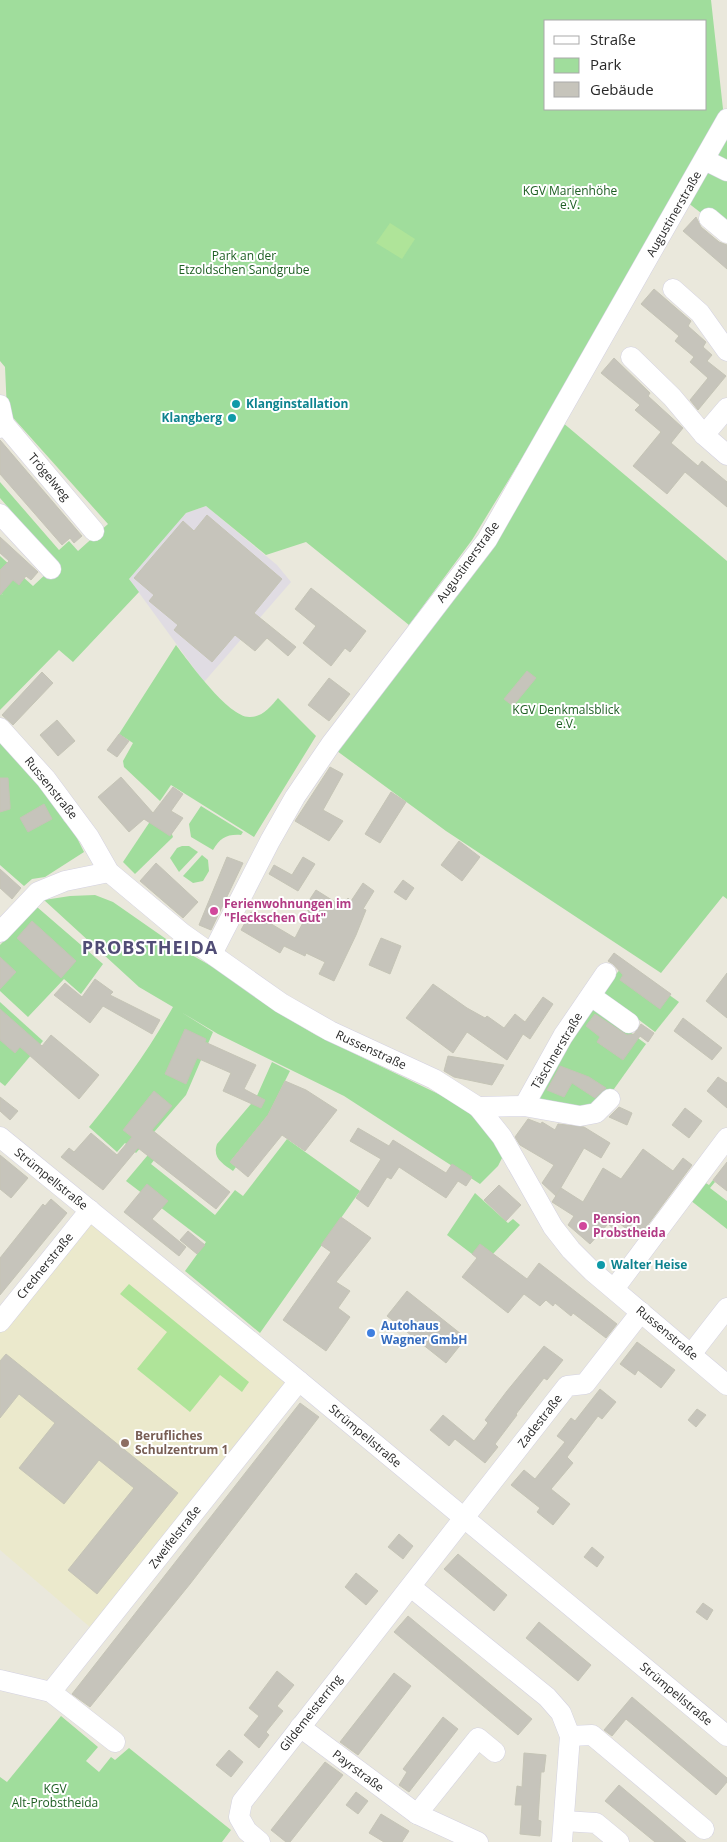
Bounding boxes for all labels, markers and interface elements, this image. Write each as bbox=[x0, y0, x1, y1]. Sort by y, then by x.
legend bbox=[544, 20, 707, 110]
text: Straße bbox=[590, 29, 636, 49]
text: Park bbox=[590, 54, 621, 74]
text: Gebäude bbox=[590, 79, 654, 99]
street label: Augustinerstraße bbox=[642, 167, 705, 260]
park label: KGV Marienhöhe e.V. bbox=[523, 182, 618, 213]
park label: Park an der Etzoldschen Sandgrube bbox=[178, 247, 310, 278]
place label: Klanginstallation bbox=[246, 395, 348, 412]
marker: Klanginstallation bbox=[230, 398, 242, 410]
place label: Klangberg bbox=[162, 409, 222, 426]
marker: Klangberg bbox=[226, 412, 238, 424]
street label: Trögelweg bbox=[24, 449, 75, 505]
street label: Augustinerstraße bbox=[432, 517, 503, 606]
park label: KGV Denkmalsblick e.V. bbox=[512, 701, 620, 732]
street label: Russenstraße bbox=[21, 753, 82, 823]
place label: Ferienwohnungen im "Fleckschen Gut" bbox=[224, 895, 351, 926]
marker: Ferienwohnungen im "Fleckschen Gut" bbox=[208, 905, 220, 917]
district label: PROBSTHEIDA bbox=[82, 935, 218, 959]
street label: Täschnerstraße bbox=[527, 1009, 586, 1092]
street label: Russenstraße bbox=[333, 1026, 410, 1073]
street label: Strümpellstraße bbox=[11, 1144, 92, 1214]
place label: Pension Probstheida bbox=[593, 1210, 666, 1241]
marker: Pension Probstheida bbox=[577, 1220, 589, 1232]
street label: Crednerstraße bbox=[12, 1229, 77, 1303]
place label: Walter Heise bbox=[611, 1256, 687, 1273]
marker: Walter Heise bbox=[595, 1259, 607, 1271]
street label: Russenstraße bbox=[633, 1302, 702, 1364]
place label: Autohaus Wagner GmbH bbox=[381, 1317, 467, 1348]
marker: Autohaus Wagner GmbH bbox=[365, 1327, 377, 1339]
street label: Zadestraße bbox=[513, 1390, 566, 1451]
street label: Strümpellstraße bbox=[325, 1400, 406, 1471]
place label: Berufliches Schulzentrum 1 bbox=[135, 1427, 228, 1458]
marker: Berufliches Schulzentrum 1 bbox=[119, 1437, 131, 1449]
street label: Zweifelstraße bbox=[145, 1501, 205, 1572]
street label: Strümpellstraße bbox=[636, 1658, 717, 1729]
street label: Gildemeisterring bbox=[275, 1670, 346, 1755]
street label: Payrstraße bbox=[329, 1746, 388, 1796]
park label: KGV Alt-Probstheida bbox=[12, 1780, 98, 1811]

